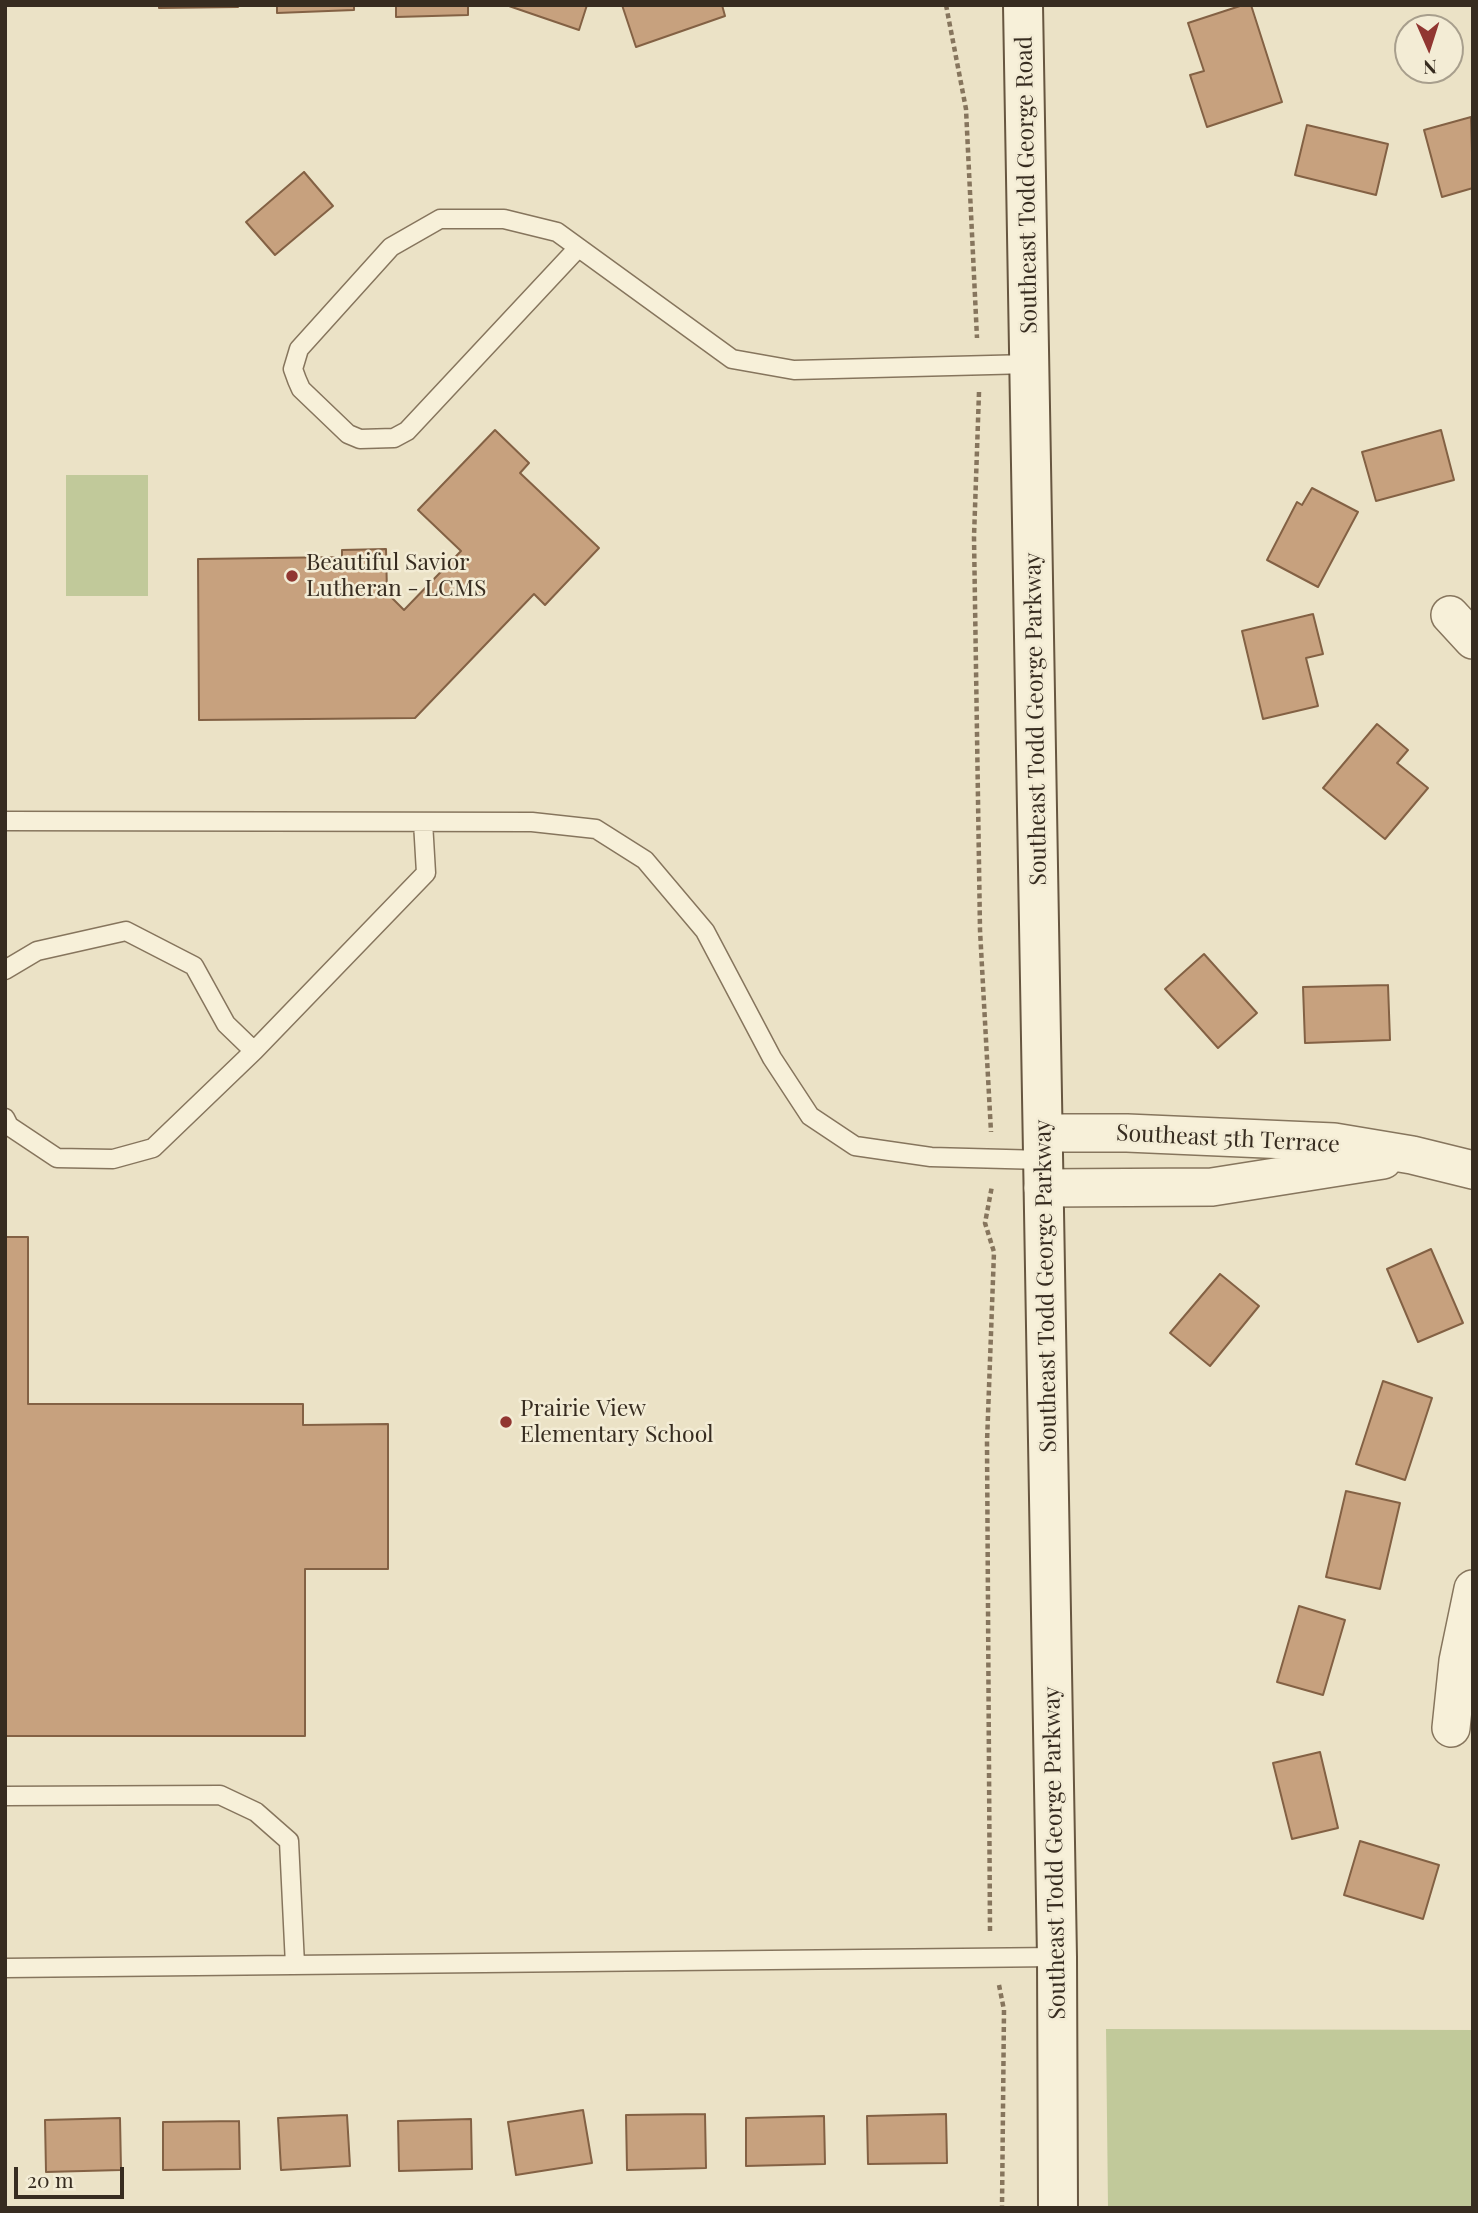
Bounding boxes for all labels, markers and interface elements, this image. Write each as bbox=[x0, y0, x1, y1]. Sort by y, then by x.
north arrow bbox=[1394, 14, 1464, 84]
street label: Southeast Todd George Road bbox=[1011, 36, 1043, 334]
text: N bbox=[1422, 55, 1438, 81]
place label: Beautiful Savior Lutheran - LCMS bbox=[306, 549, 486, 603]
street label: Southeast Todd George Parkway bbox=[1019, 552, 1053, 886]
marker: Beautiful Savior Lutheran - LCMS bbox=[284, 568, 300, 584]
street label: Southeast Todd George Parkway bbox=[1029, 1119, 1063, 1453]
street label: Southeast 5th Terrace bbox=[1115, 1119, 1341, 1159]
place label: Prairie View Elementary School bbox=[520, 1395, 714, 1449]
marker: Prairie View Elementary School bbox=[498, 1414, 514, 1430]
street label: Southeast Todd George Parkway bbox=[1038, 1686, 1072, 2020]
scale bar bbox=[18, 2154, 128, 2198]
text: 20 m bbox=[27, 2165, 74, 2193]

